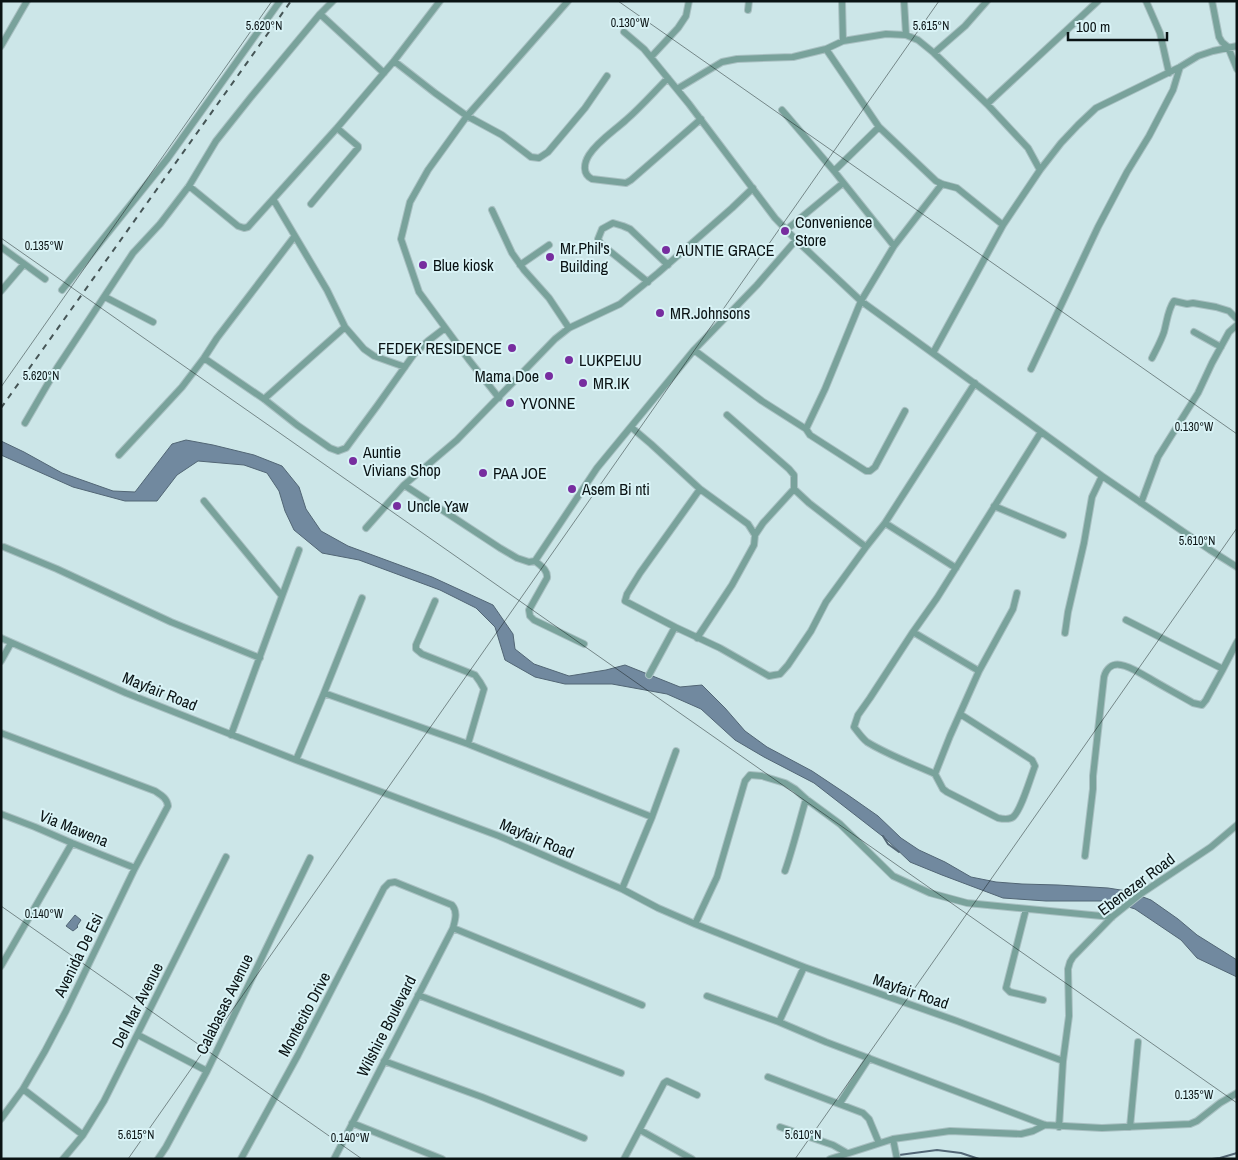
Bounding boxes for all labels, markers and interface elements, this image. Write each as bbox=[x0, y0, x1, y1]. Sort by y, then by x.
scale bar bbox=[1068, 10, 1167, 42]
text: 0.130°W bbox=[611, 15, 650, 31]
text: 100 m bbox=[1076, 16, 1110, 37]
text: 5.620°N bbox=[246, 18, 282, 34]
text: 5.615°N bbox=[913, 18, 949, 34]
place label: Convenience Store bbox=[795, 211, 872, 251]
marker: Convenience Store bbox=[779, 225, 791, 237]
place label: Mr.Phil's Building bbox=[560, 237, 610, 277]
text: 0.135°W bbox=[25, 238, 64, 254]
place label: AUNTIE GRACE bbox=[675, 239, 774, 261]
marker: AUNTIE GRACE bbox=[660, 244, 672, 256]
marker: Mr.Phil's Building bbox=[544, 251, 556, 263]
place label: Blue kiosk bbox=[433, 254, 494, 276]
marker: Blue kiosk bbox=[417, 259, 429, 271]
place label: MR.Johnsons bbox=[670, 302, 750, 324]
marker: MR.Johnsons bbox=[654, 307, 666, 319]
place label: FEDEK RESIDENCE bbox=[378, 337, 502, 359]
marker: FEDEK RESIDENCE bbox=[506, 342, 518, 354]
place label: LUKPEIJU bbox=[579, 349, 642, 371]
marker: LUKPEIJU bbox=[563, 354, 575, 366]
place label: Mama Doe bbox=[475, 365, 539, 387]
text: 5.620°N bbox=[23, 368, 59, 384]
marker: Mama Doe bbox=[543, 370, 555, 382]
place label: MR.IK bbox=[593, 372, 630, 394]
marker: MR.IK bbox=[577, 377, 589, 389]
place label: YVONNE bbox=[520, 392, 575, 414]
marker: YVONNE bbox=[504, 397, 516, 409]
text: 0.130°W bbox=[1175, 419, 1214, 435]
place label: Auntie Vivians Shop bbox=[362, 441, 441, 481]
marker: Auntie Vivians Shop bbox=[347, 455, 359, 467]
place label: PAA JOE bbox=[493, 462, 547, 484]
marker: PAA JOE bbox=[477, 467, 489, 479]
place label: Asem Bi nti bbox=[581, 478, 650, 500]
marker: Asem Bi nti bbox=[566, 483, 578, 495]
place label: Uncle Yaw bbox=[407, 495, 469, 517]
marker: Uncle Yaw bbox=[391, 500, 403, 512]
text: 5.610°N bbox=[1179, 533, 1215, 549]
street label: Mayfair Road bbox=[119, 666, 201, 716]
street label: Via Mawena bbox=[36, 804, 112, 852]
street label: Mayfair Road bbox=[496, 812, 578, 864]
street label: Ebenezer Road bbox=[1093, 848, 1179, 920]
text: 0.140°W bbox=[25, 906, 64, 922]
street label: Avenida De Esi bbox=[48, 909, 108, 1002]
street label: Calabasas Avenue bbox=[190, 950, 258, 1058]
street label: Del Mar Avenue bbox=[106, 959, 168, 1051]
street label: Montecito Drive bbox=[273, 968, 335, 1060]
street label: Mayfair Road bbox=[870, 968, 952, 1014]
street label: Wilshire Boulevard bbox=[351, 972, 421, 1080]
text: 0.135°W bbox=[1175, 1087, 1214, 1103]
text: 5.615°N bbox=[118, 1127, 154, 1143]
text: 5.610°N bbox=[785, 1127, 821, 1143]
text: 0.140°W bbox=[331, 1130, 370, 1146]

